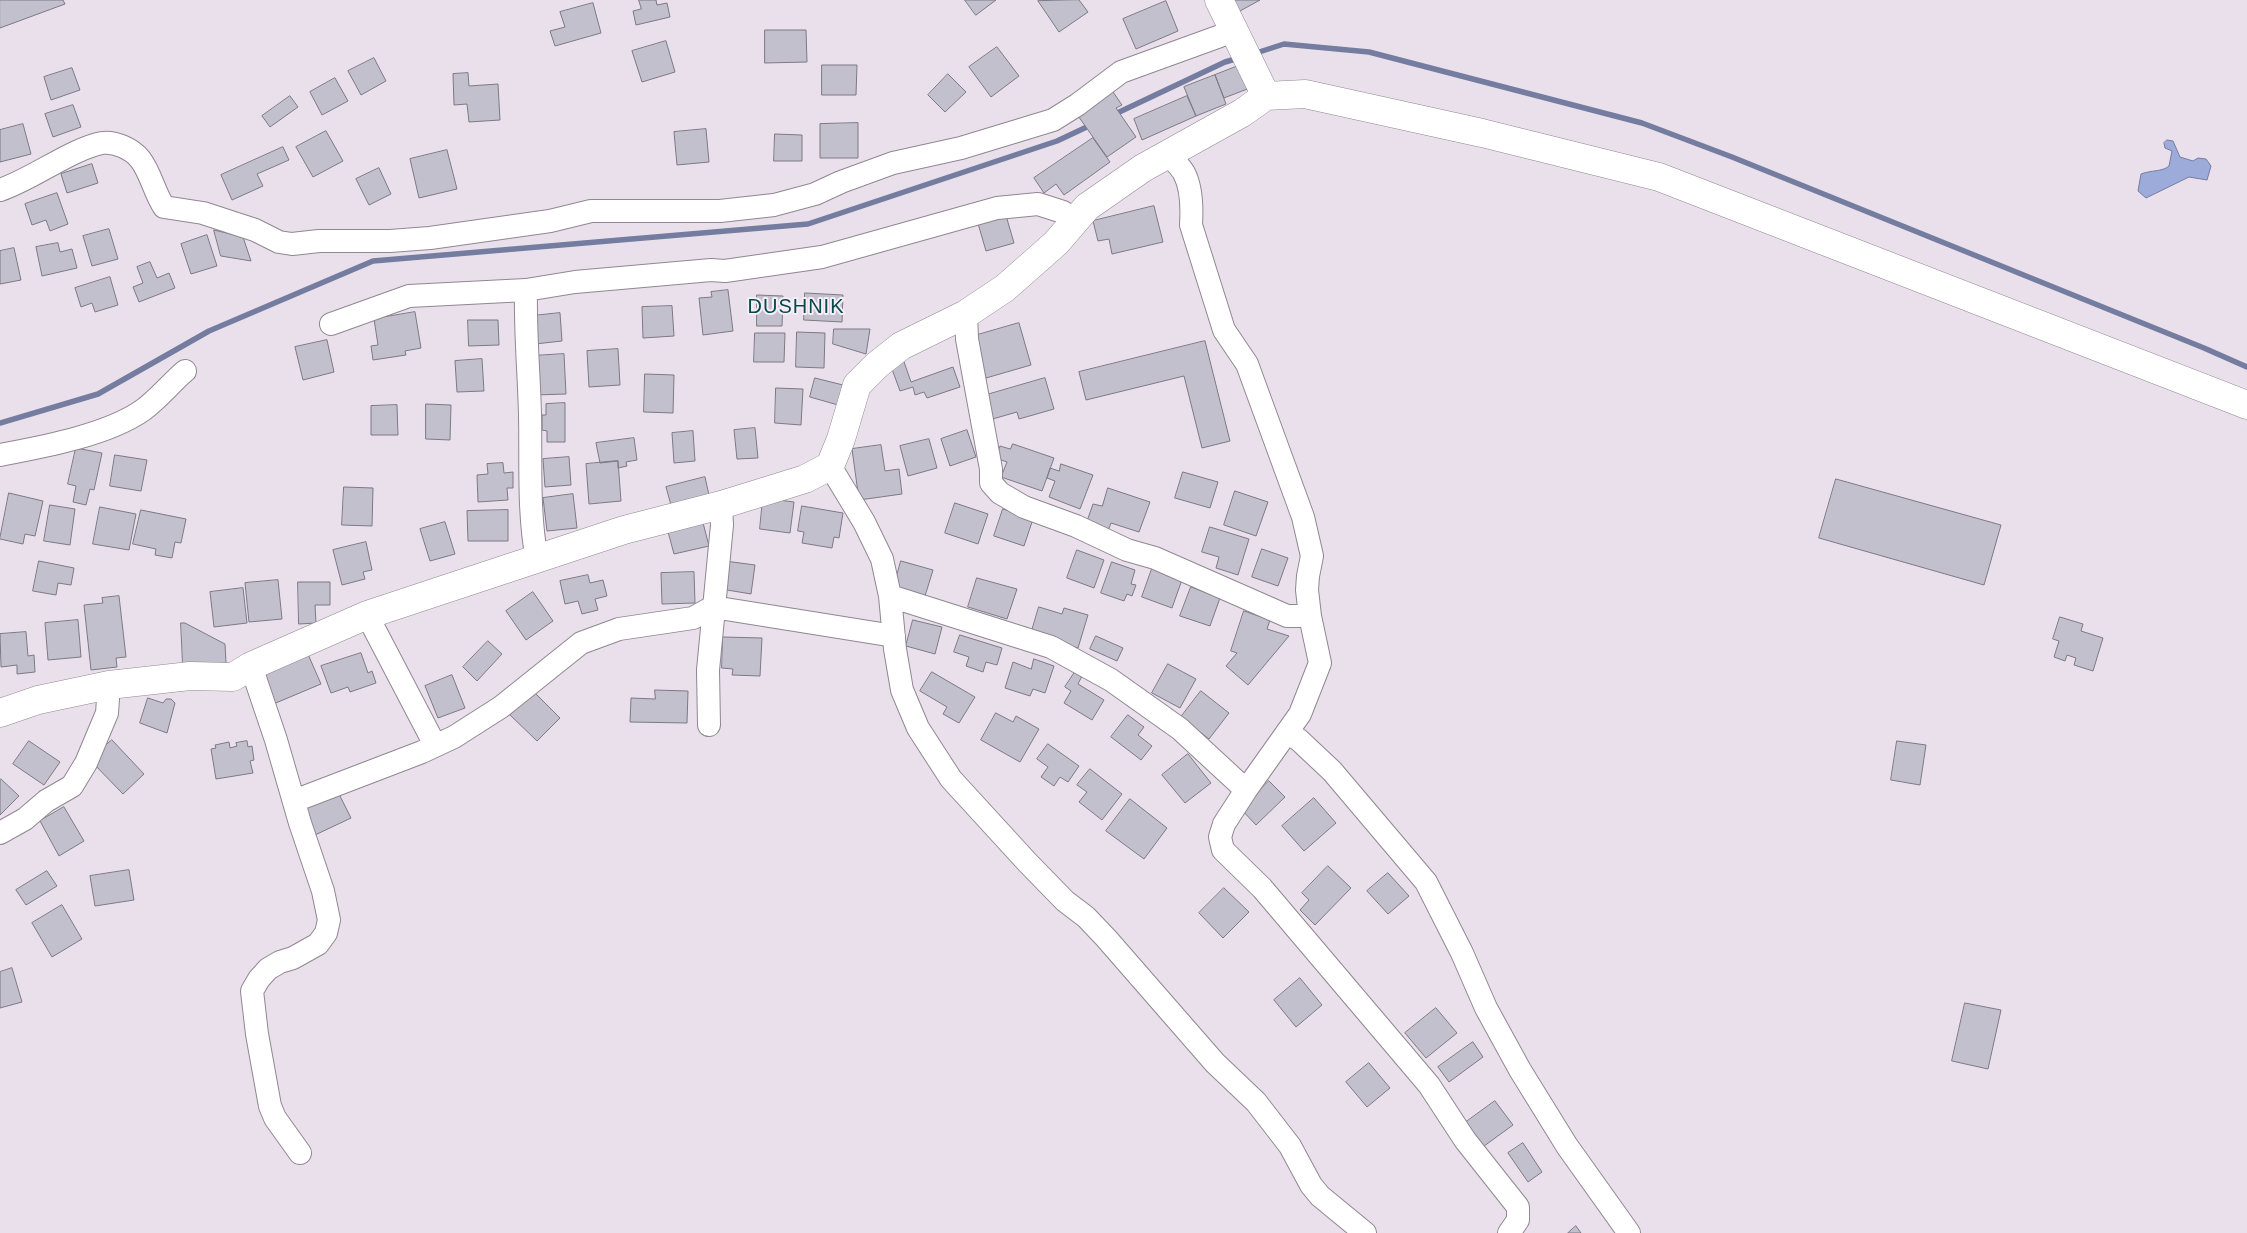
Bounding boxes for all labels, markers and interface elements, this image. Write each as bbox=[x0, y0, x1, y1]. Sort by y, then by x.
district label: DUSHNIK bbox=[747, 295, 845, 319]

